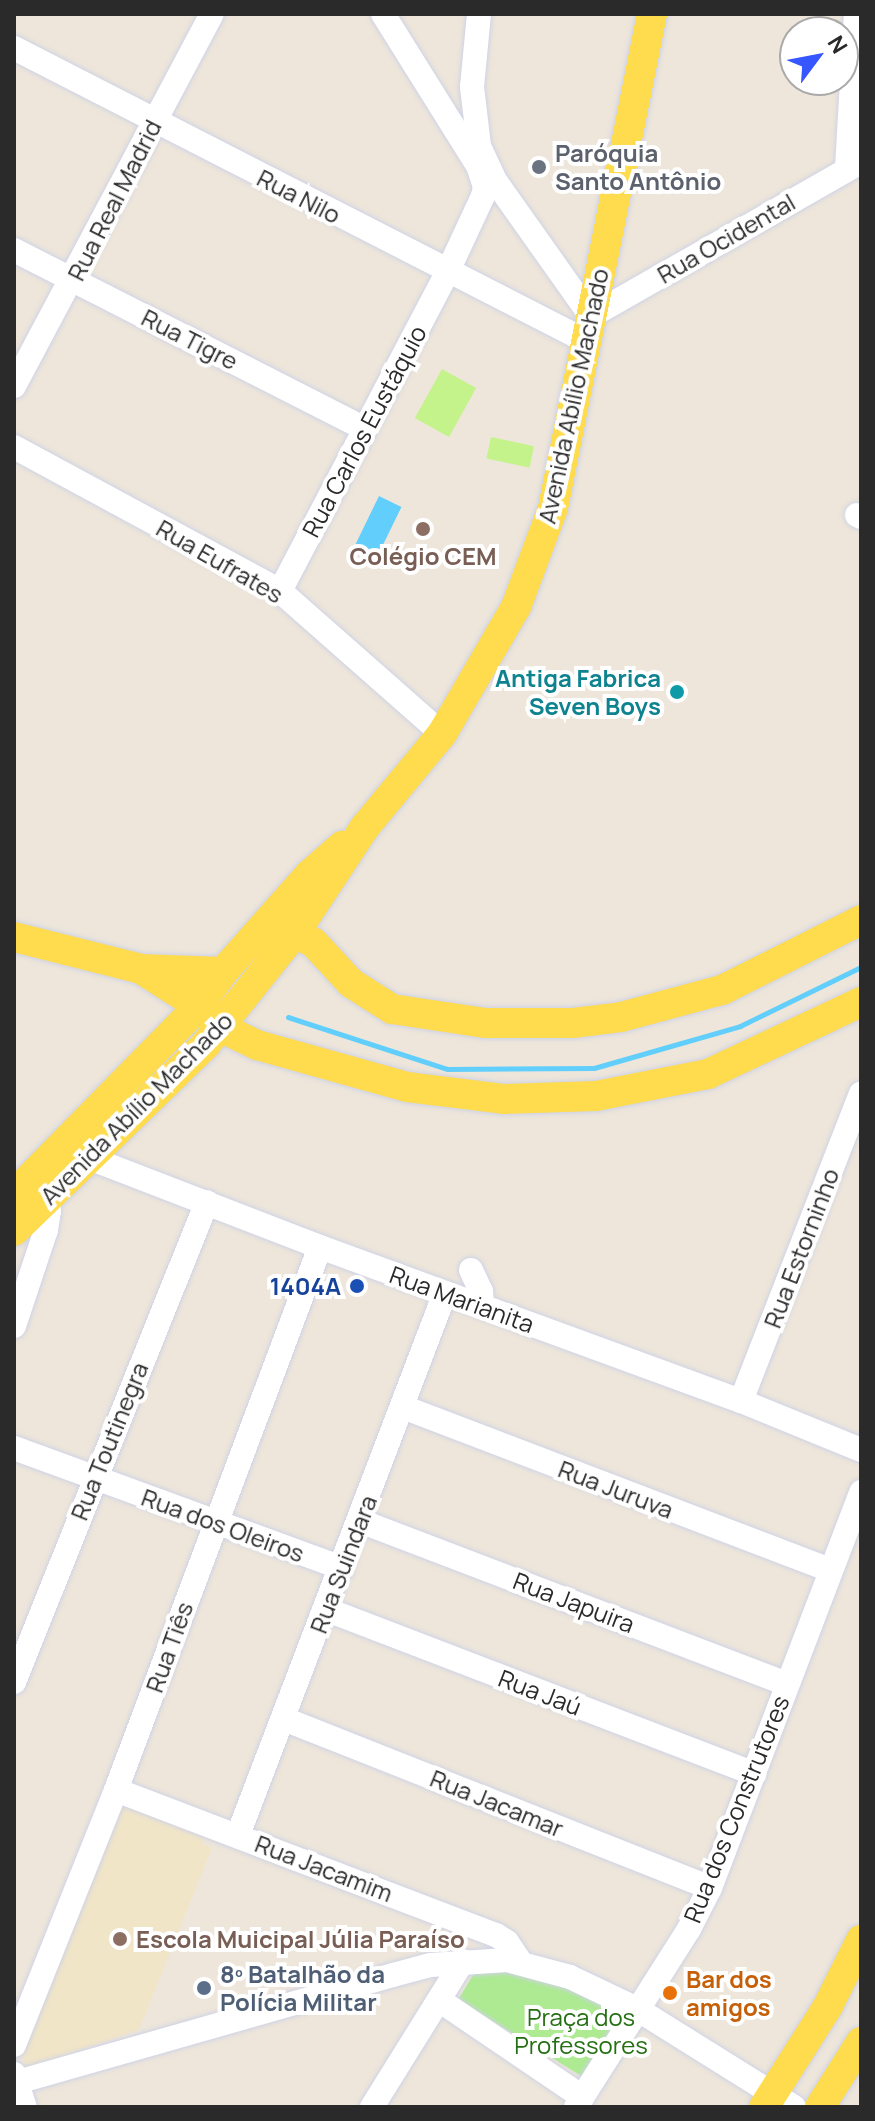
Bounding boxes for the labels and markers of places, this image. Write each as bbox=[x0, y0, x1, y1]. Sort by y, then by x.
place label: Paróquia Santo Antônio bbox=[555, 139, 721, 195]
marker: Paróquia Santo Antônio bbox=[530, 158, 548, 176]
marker: Colégio CEM bbox=[414, 520, 432, 538]
place label: Colégio CEM bbox=[349, 542, 497, 570]
place label: Antiga Fabrica Seven Boys bbox=[495, 664, 661, 720]
marker: Antiga Fabrica Seven Boys bbox=[668, 683, 686, 701]
place label: 1404A bbox=[270, 1272, 341, 1300]
marker: 1404A bbox=[348, 1277, 366, 1295]
place label: Escola Muicipal Júlia Paraíso bbox=[136, 1925, 465, 1953]
marker: Escola Muicipal Júlia Paraíso bbox=[111, 1930, 129, 1948]
place label: 8º Batalhão da Polícia Militar bbox=[220, 1960, 385, 2016]
place label: Bar dos amigos bbox=[686, 1965, 772, 2021]
marker: 8º Batalhão da Polícia Militar bbox=[195, 1979, 213, 1997]
marker: Bar dos amigos bbox=[661, 1984, 679, 2002]

